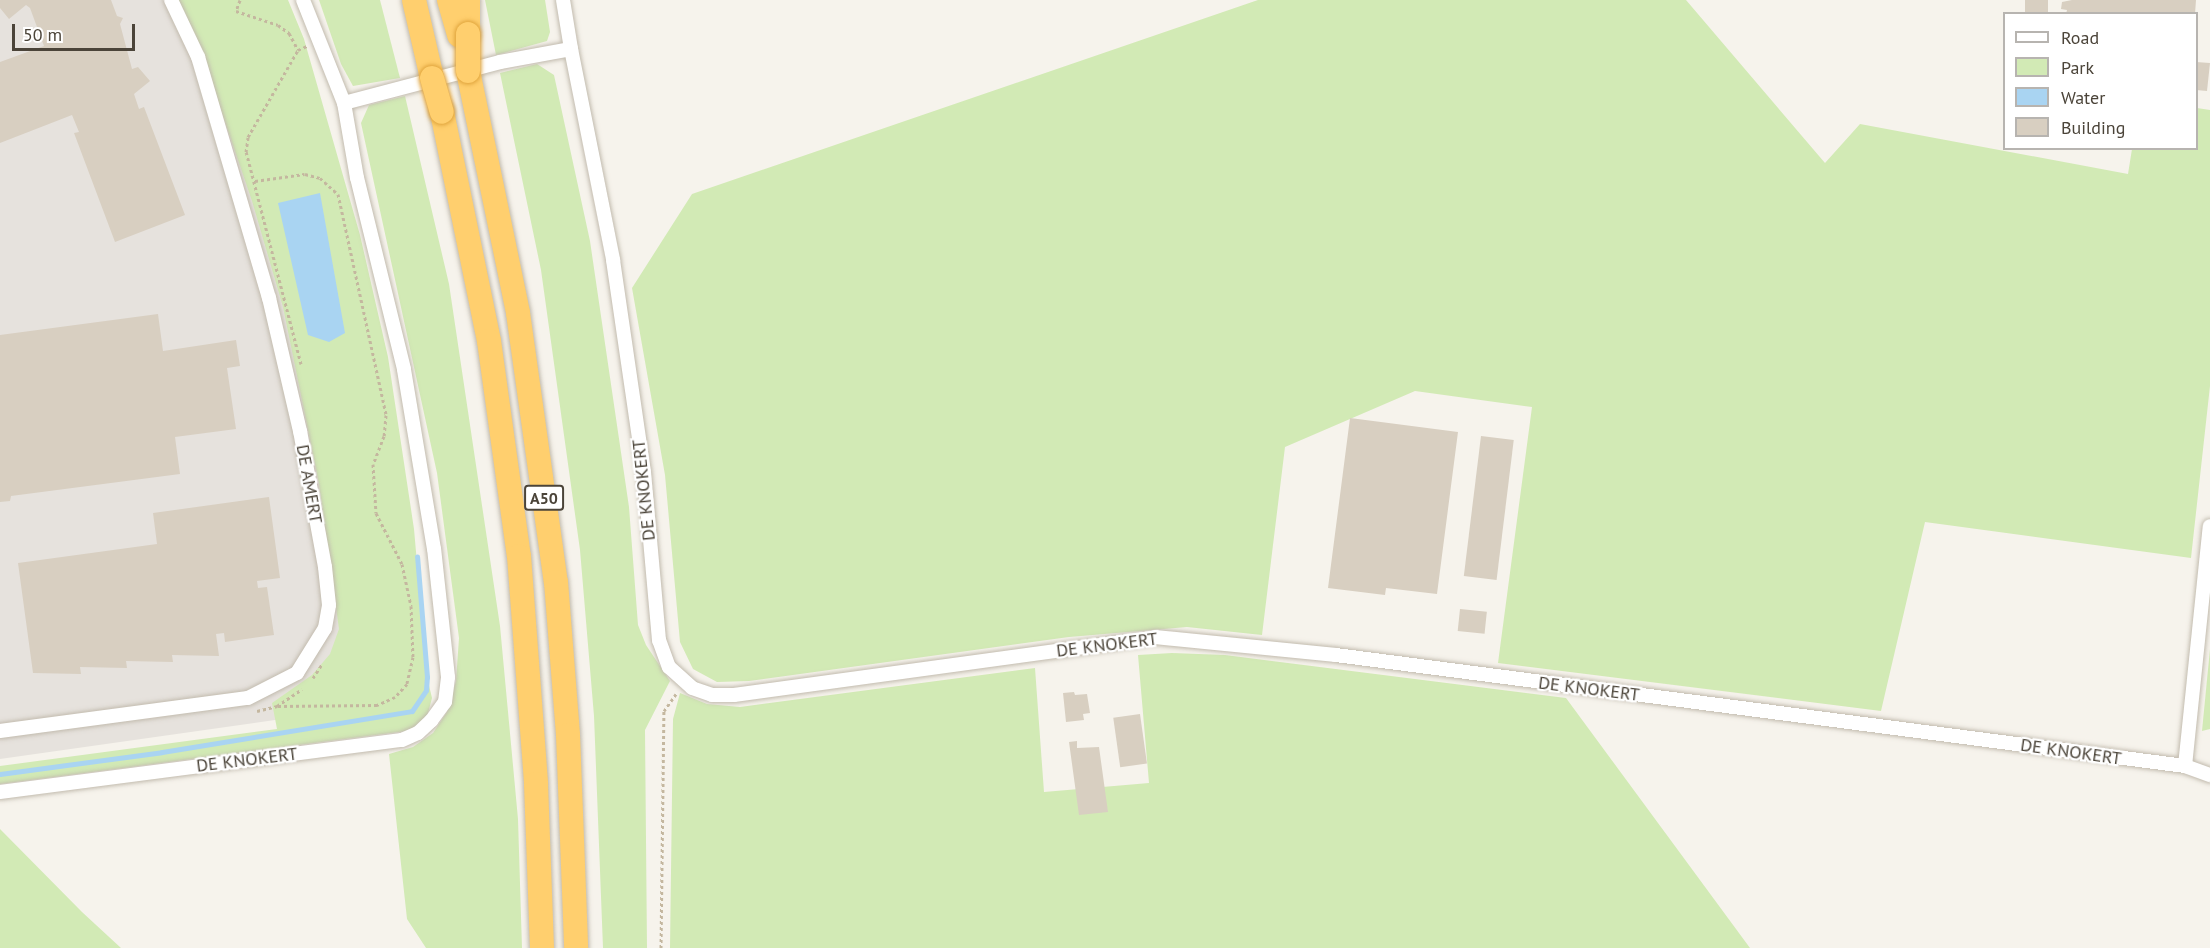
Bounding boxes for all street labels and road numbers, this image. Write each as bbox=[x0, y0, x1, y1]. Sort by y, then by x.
street label: DE KNOKERT bbox=[628, 438, 660, 542]
street label: DE AMERT bbox=[291, 443, 327, 525]
road number: A50 bbox=[523, 485, 565, 511]
street label: DE KNOKERT bbox=[1055, 628, 1159, 662]
street label: DE KNOKERT bbox=[1537, 672, 1641, 706]
street label: DE KNOKERT bbox=[2019, 734, 2123, 770]
street label: DE KNOKERT bbox=[195, 743, 299, 777]

